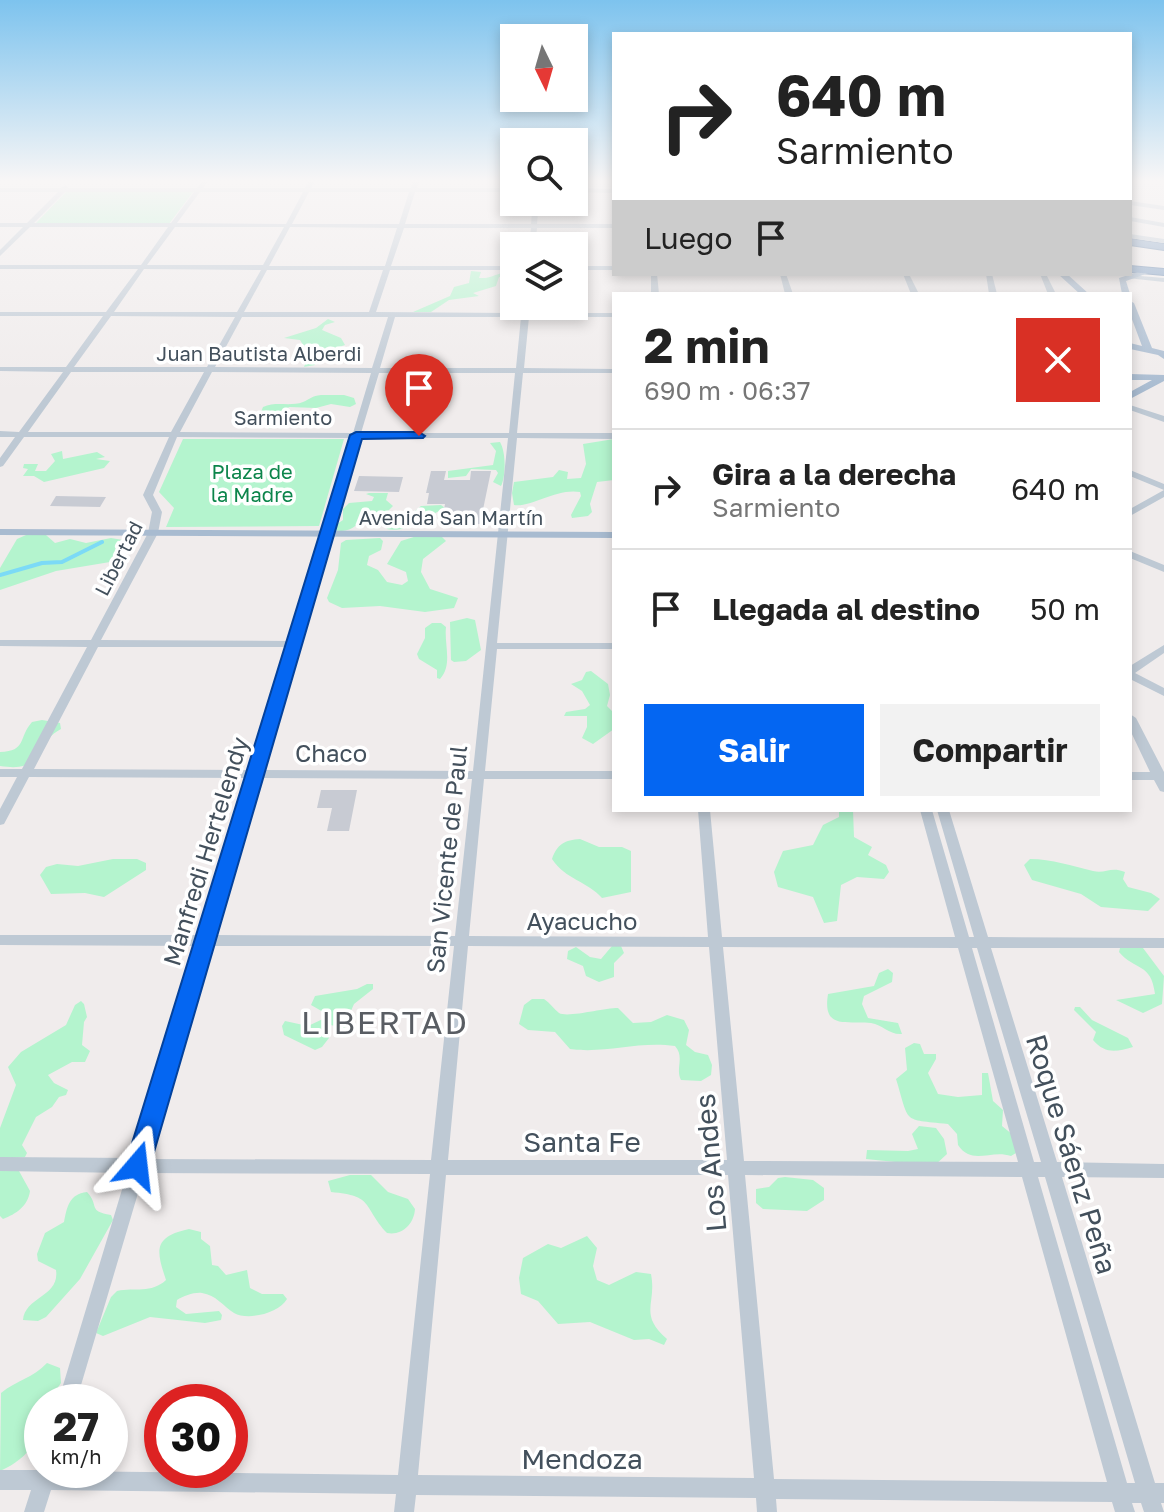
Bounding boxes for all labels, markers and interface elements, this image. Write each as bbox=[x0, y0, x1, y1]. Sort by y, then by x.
north arrow bbox=[500, 24, 588, 112]
map controls bbox=[500, 24, 588, 320]
text: 640 m bbox=[776, 61, 946, 128]
icon: right bbox=[644, 64, 748, 168]
button: search bbox=[500, 128, 588, 216]
text: Sarmiento bbox=[776, 129, 954, 172]
icon: arrive bbox=[749, 216, 793, 260]
text: Luego bbox=[644, 220, 733, 256]
button: layers bbox=[500, 232, 588, 320]
text: 2 min bbox=[644, 316, 769, 374]
button: close bbox=[1016, 318, 1100, 402]
street label: Juan Bautista Alberdi bbox=[156, 341, 362, 365]
pin bbox=[385, 354, 453, 436]
icon: arrive bbox=[397, 366, 441, 410]
text: 690 m · 06:37 bbox=[644, 375, 811, 406]
street label: Sarmiento bbox=[234, 405, 332, 429]
text: Gira a la derecha bbox=[712, 456, 956, 492]
park label: Plaza de la Madre bbox=[211, 459, 293, 506]
icon: right bbox=[644, 467, 688, 511]
text: 640 m bbox=[1011, 471, 1100, 507]
text: Sarmiento bbox=[712, 492, 840, 523]
street label: Avenida San Martín bbox=[359, 505, 543, 529]
street label: Libertad bbox=[89, 517, 147, 599]
icon: arrive bbox=[644, 587, 688, 631]
text: Llegada al destino bbox=[712, 591, 980, 627]
text: 50 m bbox=[1030, 591, 1100, 627]
button: Salir bbox=[644, 704, 864, 796]
button: Compartir bbox=[880, 704, 1100, 796]
street label: Manfredi Hertelendy bbox=[156, 733, 254, 969]
street label: Chaco bbox=[295, 738, 367, 767]
street label: San Vicente de Paul bbox=[420, 744, 472, 974]
street label: Ayacucho bbox=[527, 906, 637, 935]
district label: LIBERTAD bbox=[301, 1003, 469, 1041]
street label: Roque Sáenz Peña bbox=[1020, 1030, 1124, 1278]
street label: Los Andes bbox=[688, 1093, 732, 1233]
position arrow bbox=[95, 1124, 179, 1208]
street label: Santa Fe bbox=[523, 1125, 641, 1158]
speed limit sign: 30 bbox=[144, 1384, 248, 1488]
text: 27 bbox=[53, 1402, 99, 1450]
street label: Mendoza bbox=[521, 1442, 643, 1475]
text: km/h bbox=[51, 1444, 101, 1468]

